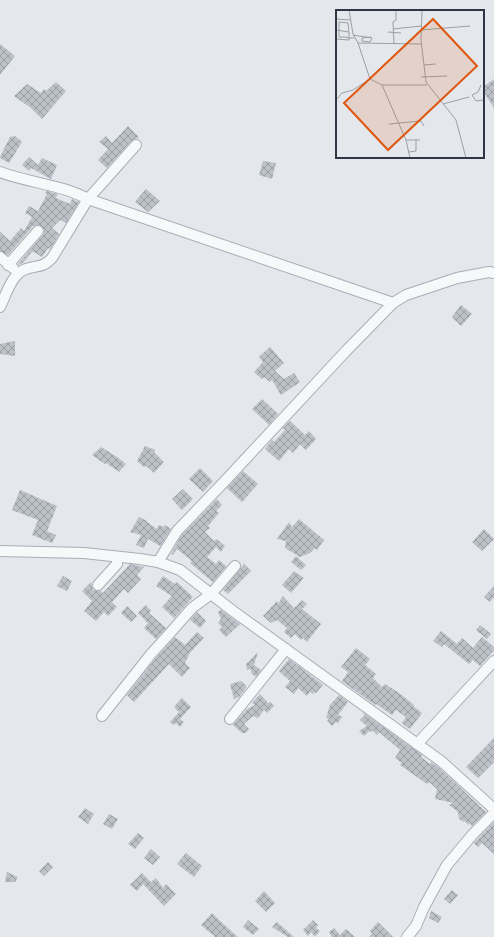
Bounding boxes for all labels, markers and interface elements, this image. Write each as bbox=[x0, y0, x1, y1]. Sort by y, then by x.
inset map bbox=[336, 10, 484, 158]

